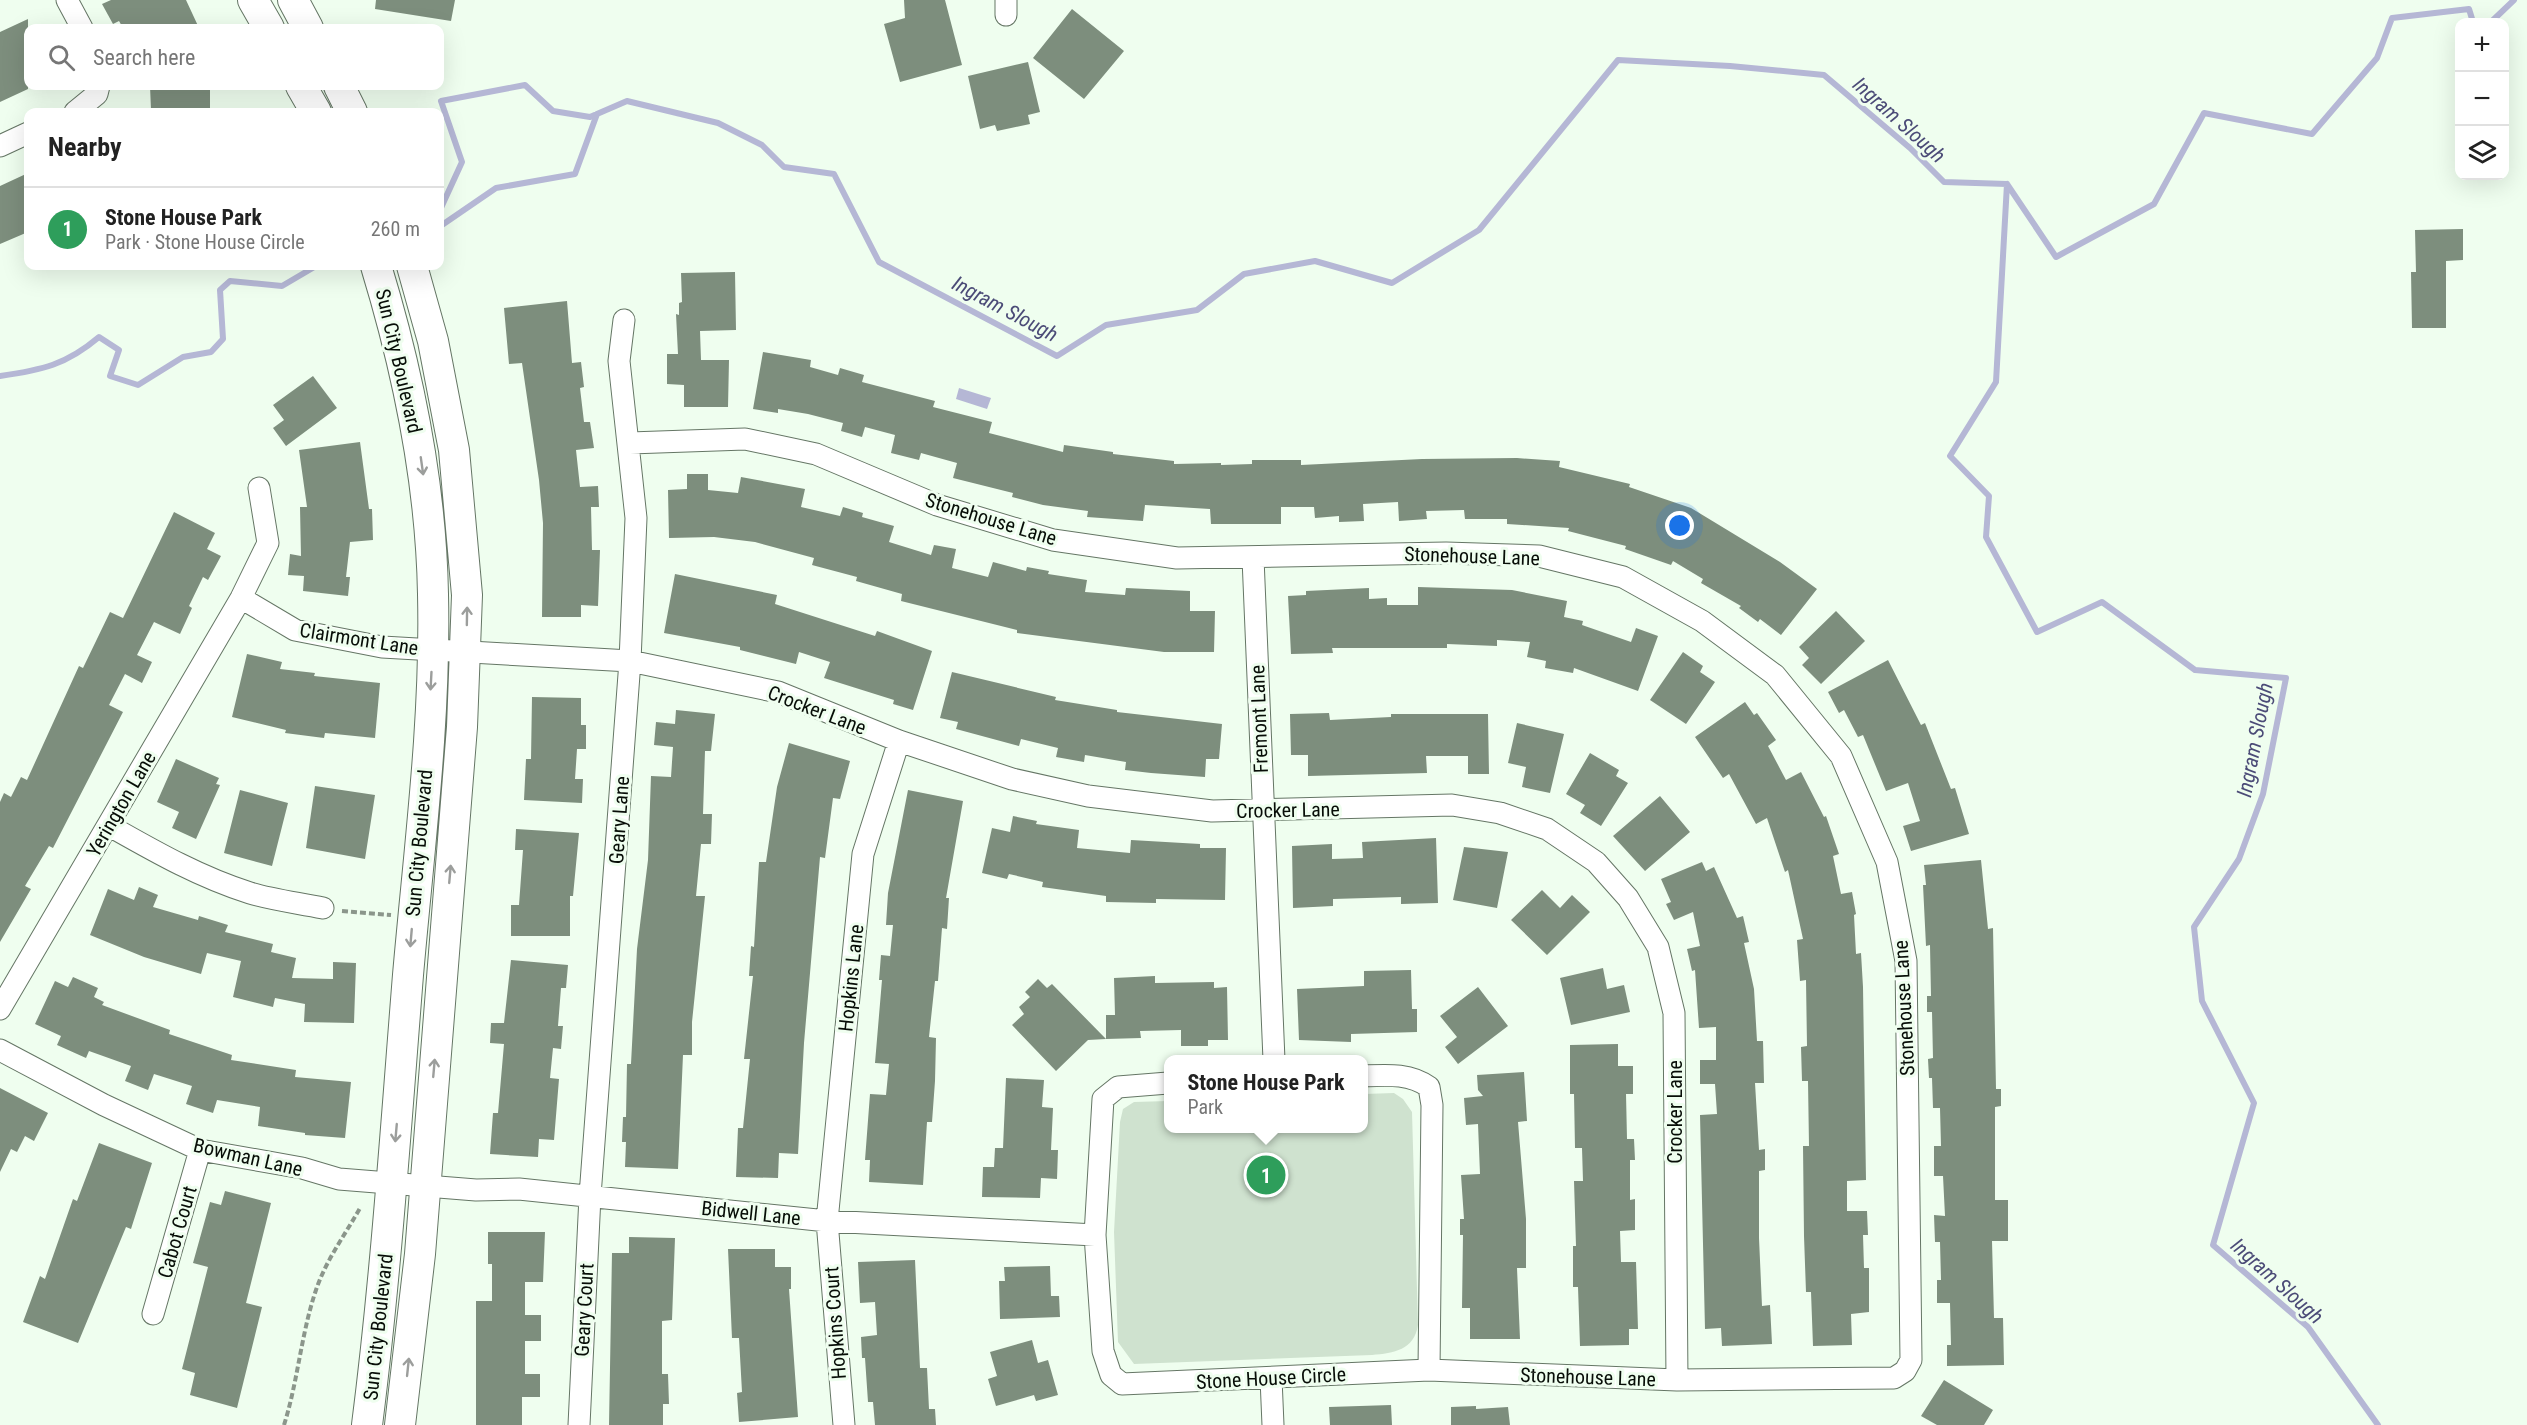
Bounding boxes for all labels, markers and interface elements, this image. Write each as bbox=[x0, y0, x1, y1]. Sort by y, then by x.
map controls bbox=[2455, 18, 2509, 180]
button: + bbox=[2455, 18, 2509, 72]
search box bbox=[24, 24, 444, 90]
icon: search bbox=[45, 41, 78, 74]
text: Search here bbox=[93, 45, 195, 70]
water label: Ingram Slough bbox=[1848, 72, 1950, 168]
button: − bbox=[2455, 72, 2509, 126]
button: layers bbox=[2455, 126, 2509, 180]
text: Nearby bbox=[48, 132, 122, 162]
text: Stone House Park bbox=[105, 205, 262, 230]
text: 1 bbox=[62, 217, 73, 241]
text: 260 m bbox=[371, 217, 420, 241]
text: Park · Stone House Circle bbox=[105, 230, 305, 254]
water label: Ingram Slough bbox=[948, 271, 1062, 347]
street label: Sun City Boulevard bbox=[371, 287, 427, 435]
one-way arrow bbox=[416, 455, 427, 475]
street label: Stonehouse Lane bbox=[923, 488, 1059, 550]
your location bbox=[1665, 511, 1694, 540]
street label: Stonehouse Lane bbox=[1404, 542, 1540, 570]
one-way arrow bbox=[461, 607, 472, 627]
street label: Clairmont Lane bbox=[298, 618, 420, 660]
street label: Fremont Lane bbox=[1245, 665, 1273, 773]
one-way arrow bbox=[426, 671, 437, 691]
street label: Crocker Lane bbox=[764, 680, 870, 740]
water label: Ingram Slough bbox=[2232, 681, 2278, 799]
street label: Yerington Lane bbox=[81, 747, 161, 861]
street label: Sun City Boulevard bbox=[401, 769, 437, 917]
street label: Geary Lane bbox=[604, 775, 634, 865]
street label: Crocker Lane bbox=[1236, 797, 1340, 823]
one-way arrow bbox=[445, 864, 456, 884]
street label: Hopkins Lane bbox=[833, 923, 869, 1033]
one-way arrow bbox=[406, 928, 417, 948]
street label: Stonehouse Lane bbox=[1888, 940, 1920, 1076]
popup bbox=[1164, 1055, 1368, 1133]
one-way arrow bbox=[429, 1059, 440, 1079]
street label: Crocker Lane bbox=[1663, 1060, 1687, 1164]
text: Stone House Park bbox=[1187, 1070, 1345, 1095]
text: Park bbox=[1187, 1095, 1223, 1119]
one-way arrow bbox=[390, 1122, 401, 1142]
street label: Bowman Lane bbox=[191, 1133, 305, 1181]
pin: 1 bbox=[1246, 1152, 1286, 1198]
street label: Cabot Court bbox=[152, 1183, 202, 1281]
street label: Bidwell Lane bbox=[700, 1196, 802, 1230]
water label: Ingram Slough bbox=[2226, 1233, 2328, 1329]
street label: Sun City Boulevard bbox=[358, 1252, 398, 1402]
street label: Geary Court bbox=[570, 1263, 598, 1357]
street label: Hopkins Court bbox=[819, 1266, 851, 1380]
one-way arrow bbox=[402, 1358, 413, 1377]
street label: Stone House Circle bbox=[1195, 1362, 1347, 1394]
street label: Stonehouse Lane bbox=[1520, 1363, 1656, 1391]

